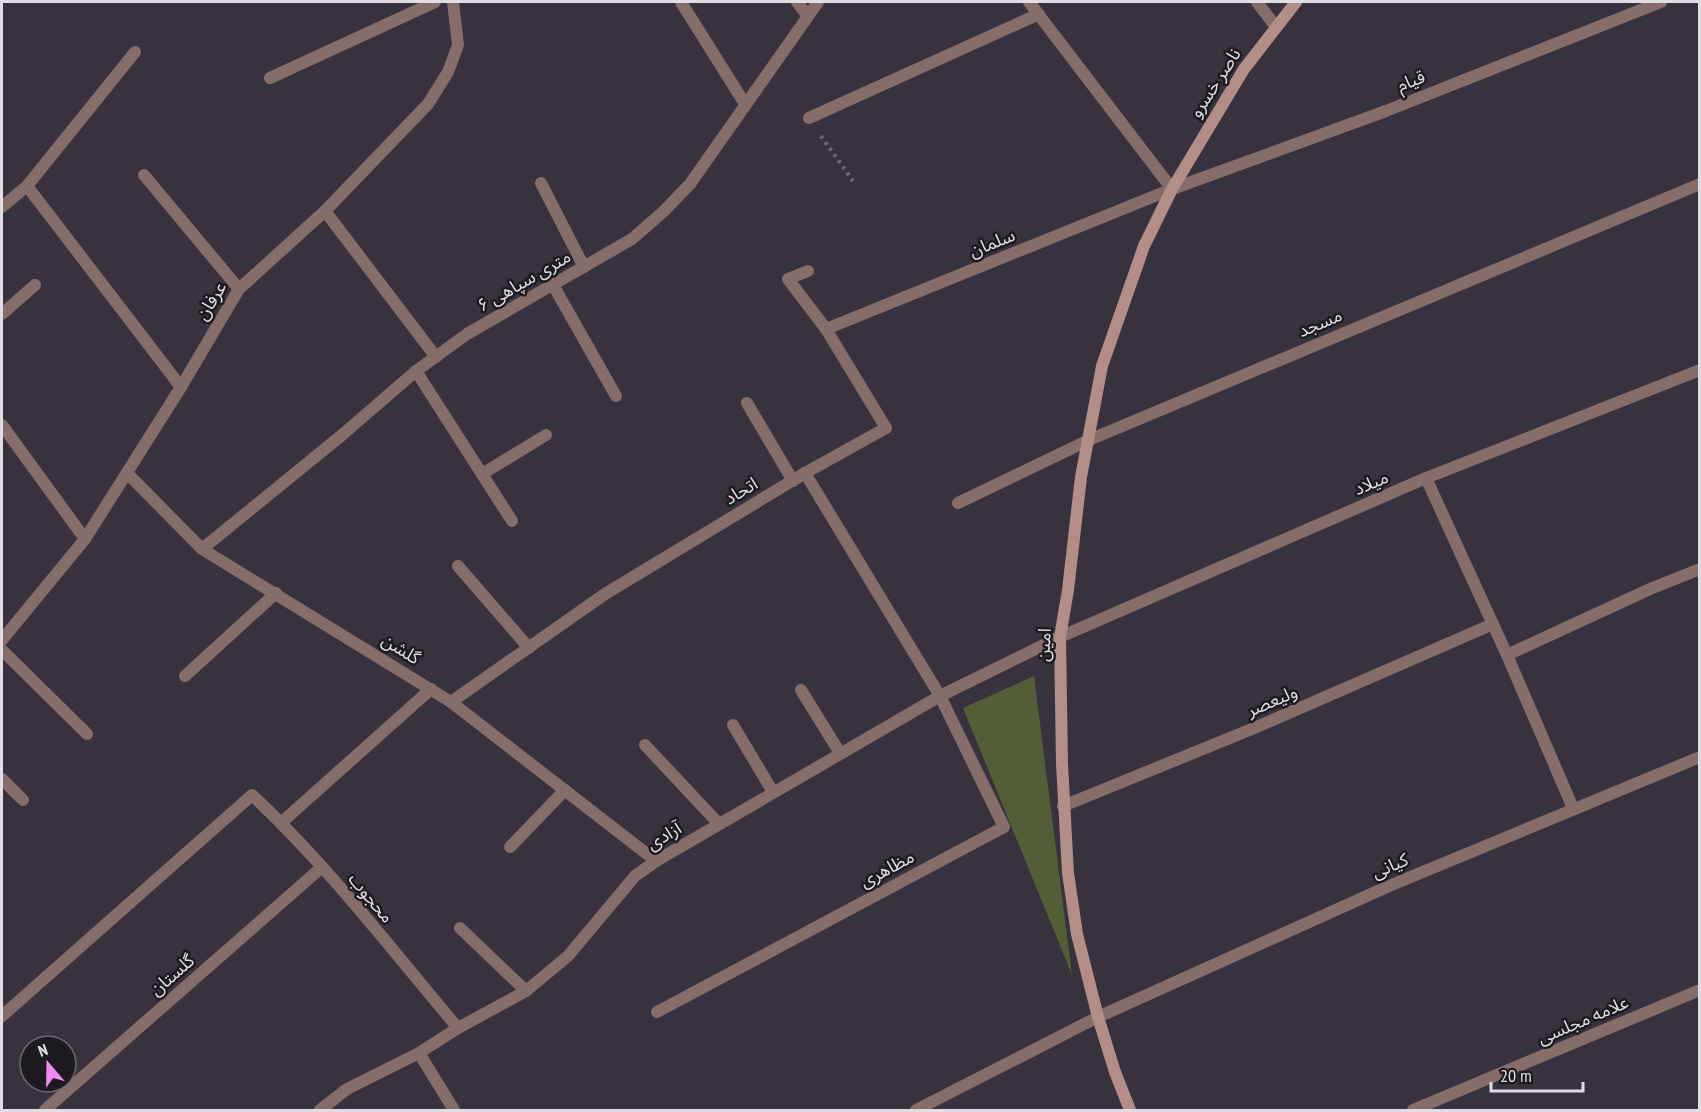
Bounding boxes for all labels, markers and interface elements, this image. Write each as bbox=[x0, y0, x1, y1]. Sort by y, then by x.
street label: ناصر خسرو bbox=[1184, 44, 1246, 122]
street label: قیام bbox=[1393, 64, 1430, 99]
street label: سلمان bbox=[965, 223, 1018, 262]
street label: ۶ متری سپاهی bbox=[473, 244, 575, 317]
street label: عرفان bbox=[190, 277, 231, 324]
street label: مسجد bbox=[1294, 303, 1345, 342]
street label: میلاد bbox=[1350, 465, 1392, 500]
street label: اتحاد bbox=[720, 472, 762, 509]
street label: گلشن bbox=[378, 628, 425, 670]
street label: امین bbox=[1031, 628, 1056, 662]
street label: ولیعصر bbox=[1242, 680, 1301, 722]
street label: آزادی bbox=[642, 816, 686, 855]
street label: مظاهری bbox=[855, 845, 918, 892]
street label: کیانی bbox=[1368, 847, 1412, 883]
street label: محجوب bbox=[344, 868, 399, 928]
street label: گلستان bbox=[144, 948, 199, 1000]
street label: علامه مجلسی bbox=[1534, 990, 1632, 1049]
north arrow bbox=[18, 1034, 78, 1094]
text: N bbox=[35, 1039, 50, 1061]
scale bar bbox=[1491, 1055, 1582, 1093]
text: 20 m bbox=[1500, 1064, 1532, 1087]

